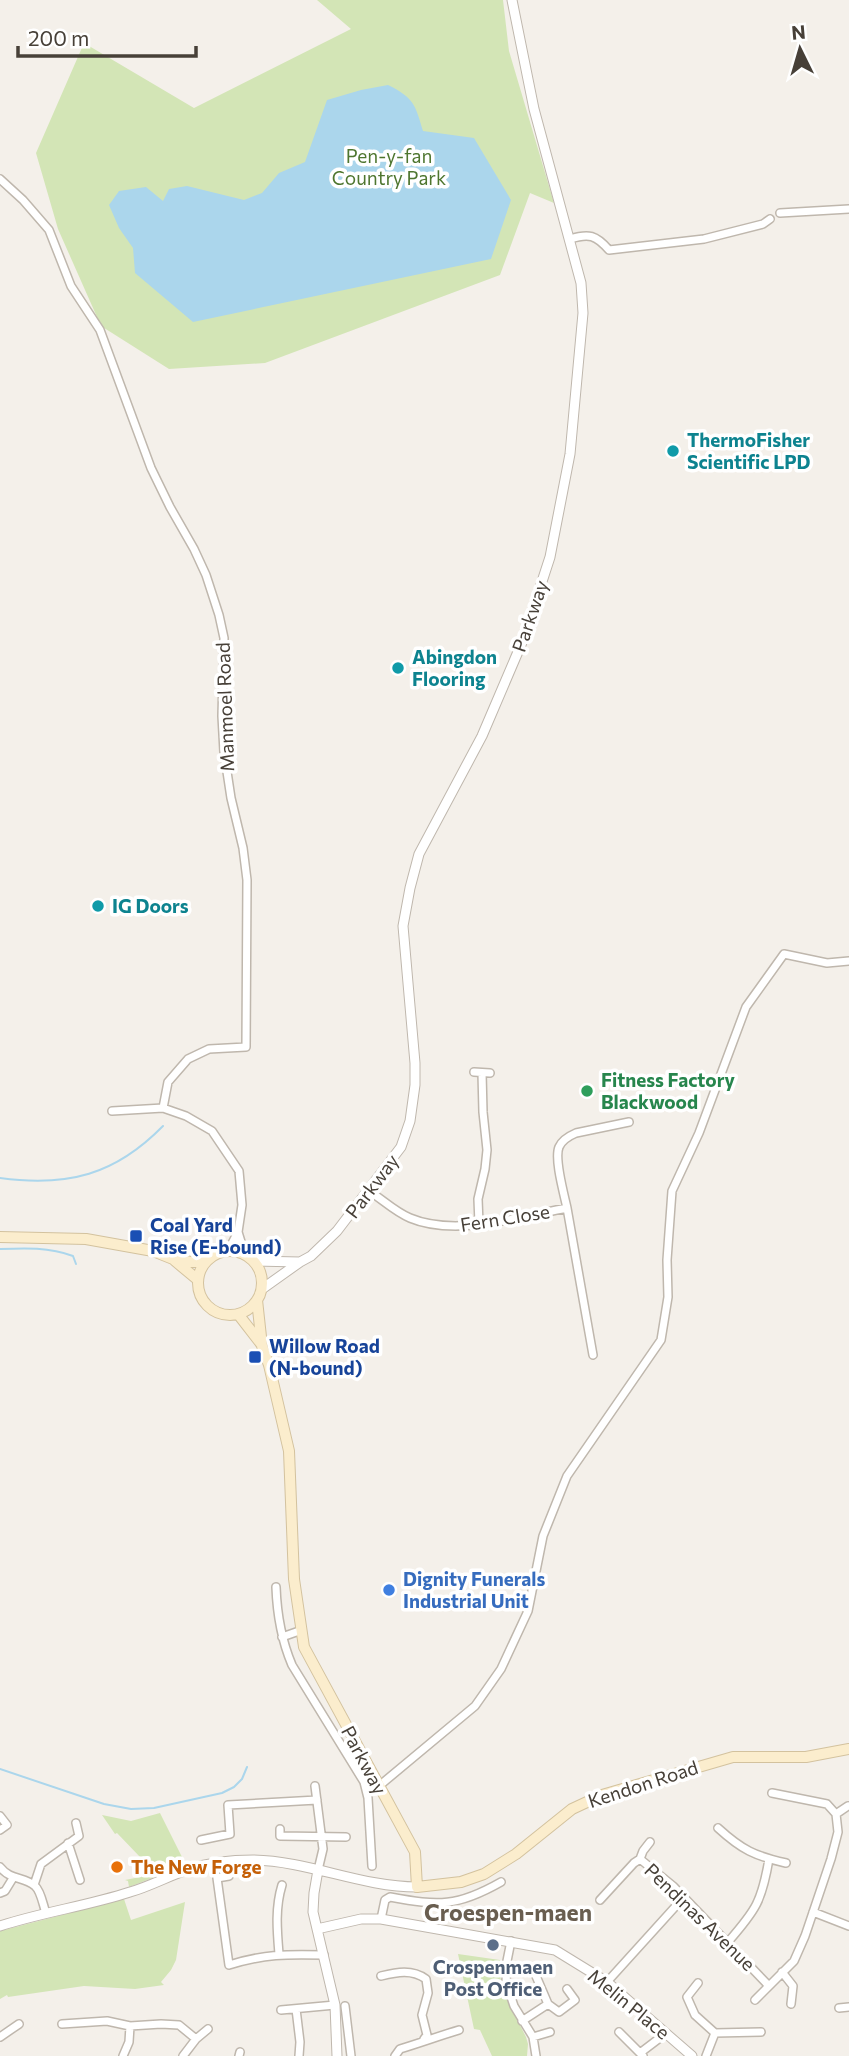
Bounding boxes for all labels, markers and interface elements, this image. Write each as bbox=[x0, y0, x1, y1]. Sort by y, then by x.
scale bar bbox=[18, 14, 196, 58]
north arrow bbox=[765, 14, 835, 84]
text: N bbox=[790, 19, 807, 44]
text: 200 m bbox=[28, 25, 89, 50]
park label: Pen-y-fan Country Park bbox=[332, 144, 446, 189]
place label: ThermoFisher Scientific LPD bbox=[687, 428, 810, 473]
marker: ThermoFisher Scientific LPD bbox=[665, 443, 681, 459]
street label: Parkway bbox=[507, 577, 553, 655]
street label: Manmoel Road bbox=[211, 642, 238, 772]
place label: Abingdon Flooring bbox=[412, 645, 497, 690]
marker: Abingdon Flooring bbox=[390, 660, 406, 676]
place label: IG Doors bbox=[112, 894, 189, 917]
marker: IG Doors bbox=[90, 898, 106, 914]
place label: Fitness Factory Blackwood bbox=[601, 1068, 736, 1113]
marker: Fitness Factory Blackwood bbox=[579, 1083, 595, 1099]
street label: Parkway bbox=[340, 1149, 403, 1222]
street label: Fern Close bbox=[459, 1199, 551, 1236]
place label: Coal Yard Rise (E-bound) bbox=[150, 1213, 282, 1258]
marker: Coal Yard Rise (E-bound) bbox=[128, 1228, 144, 1244]
place label: Willow Road (N-bound) bbox=[269, 1334, 380, 1379]
marker: Willow Road (N-bound) bbox=[247, 1349, 263, 1365]
place label: Dignity Funerals Industrial Unit bbox=[403, 1567, 546, 1612]
marker: Dignity Funerals Industrial Unit bbox=[381, 1582, 397, 1598]
street label: Parkway bbox=[337, 1722, 392, 1798]
street label: Kendon Road bbox=[585, 1755, 701, 1812]
place label: The New Forge bbox=[131, 1855, 261, 1878]
street label: Pendinas Avenue bbox=[640, 1858, 760, 1975]
marker: The New Forge bbox=[109, 1859, 125, 1875]
district label: Croespen-maen bbox=[424, 1898, 592, 1926]
marker: Crospenmaen Post Office bbox=[485, 1937, 501, 1953]
place label: Crospenmaen Post Office bbox=[433, 1955, 553, 2000]
street label: Melin Place bbox=[584, 1964, 675, 2044]

